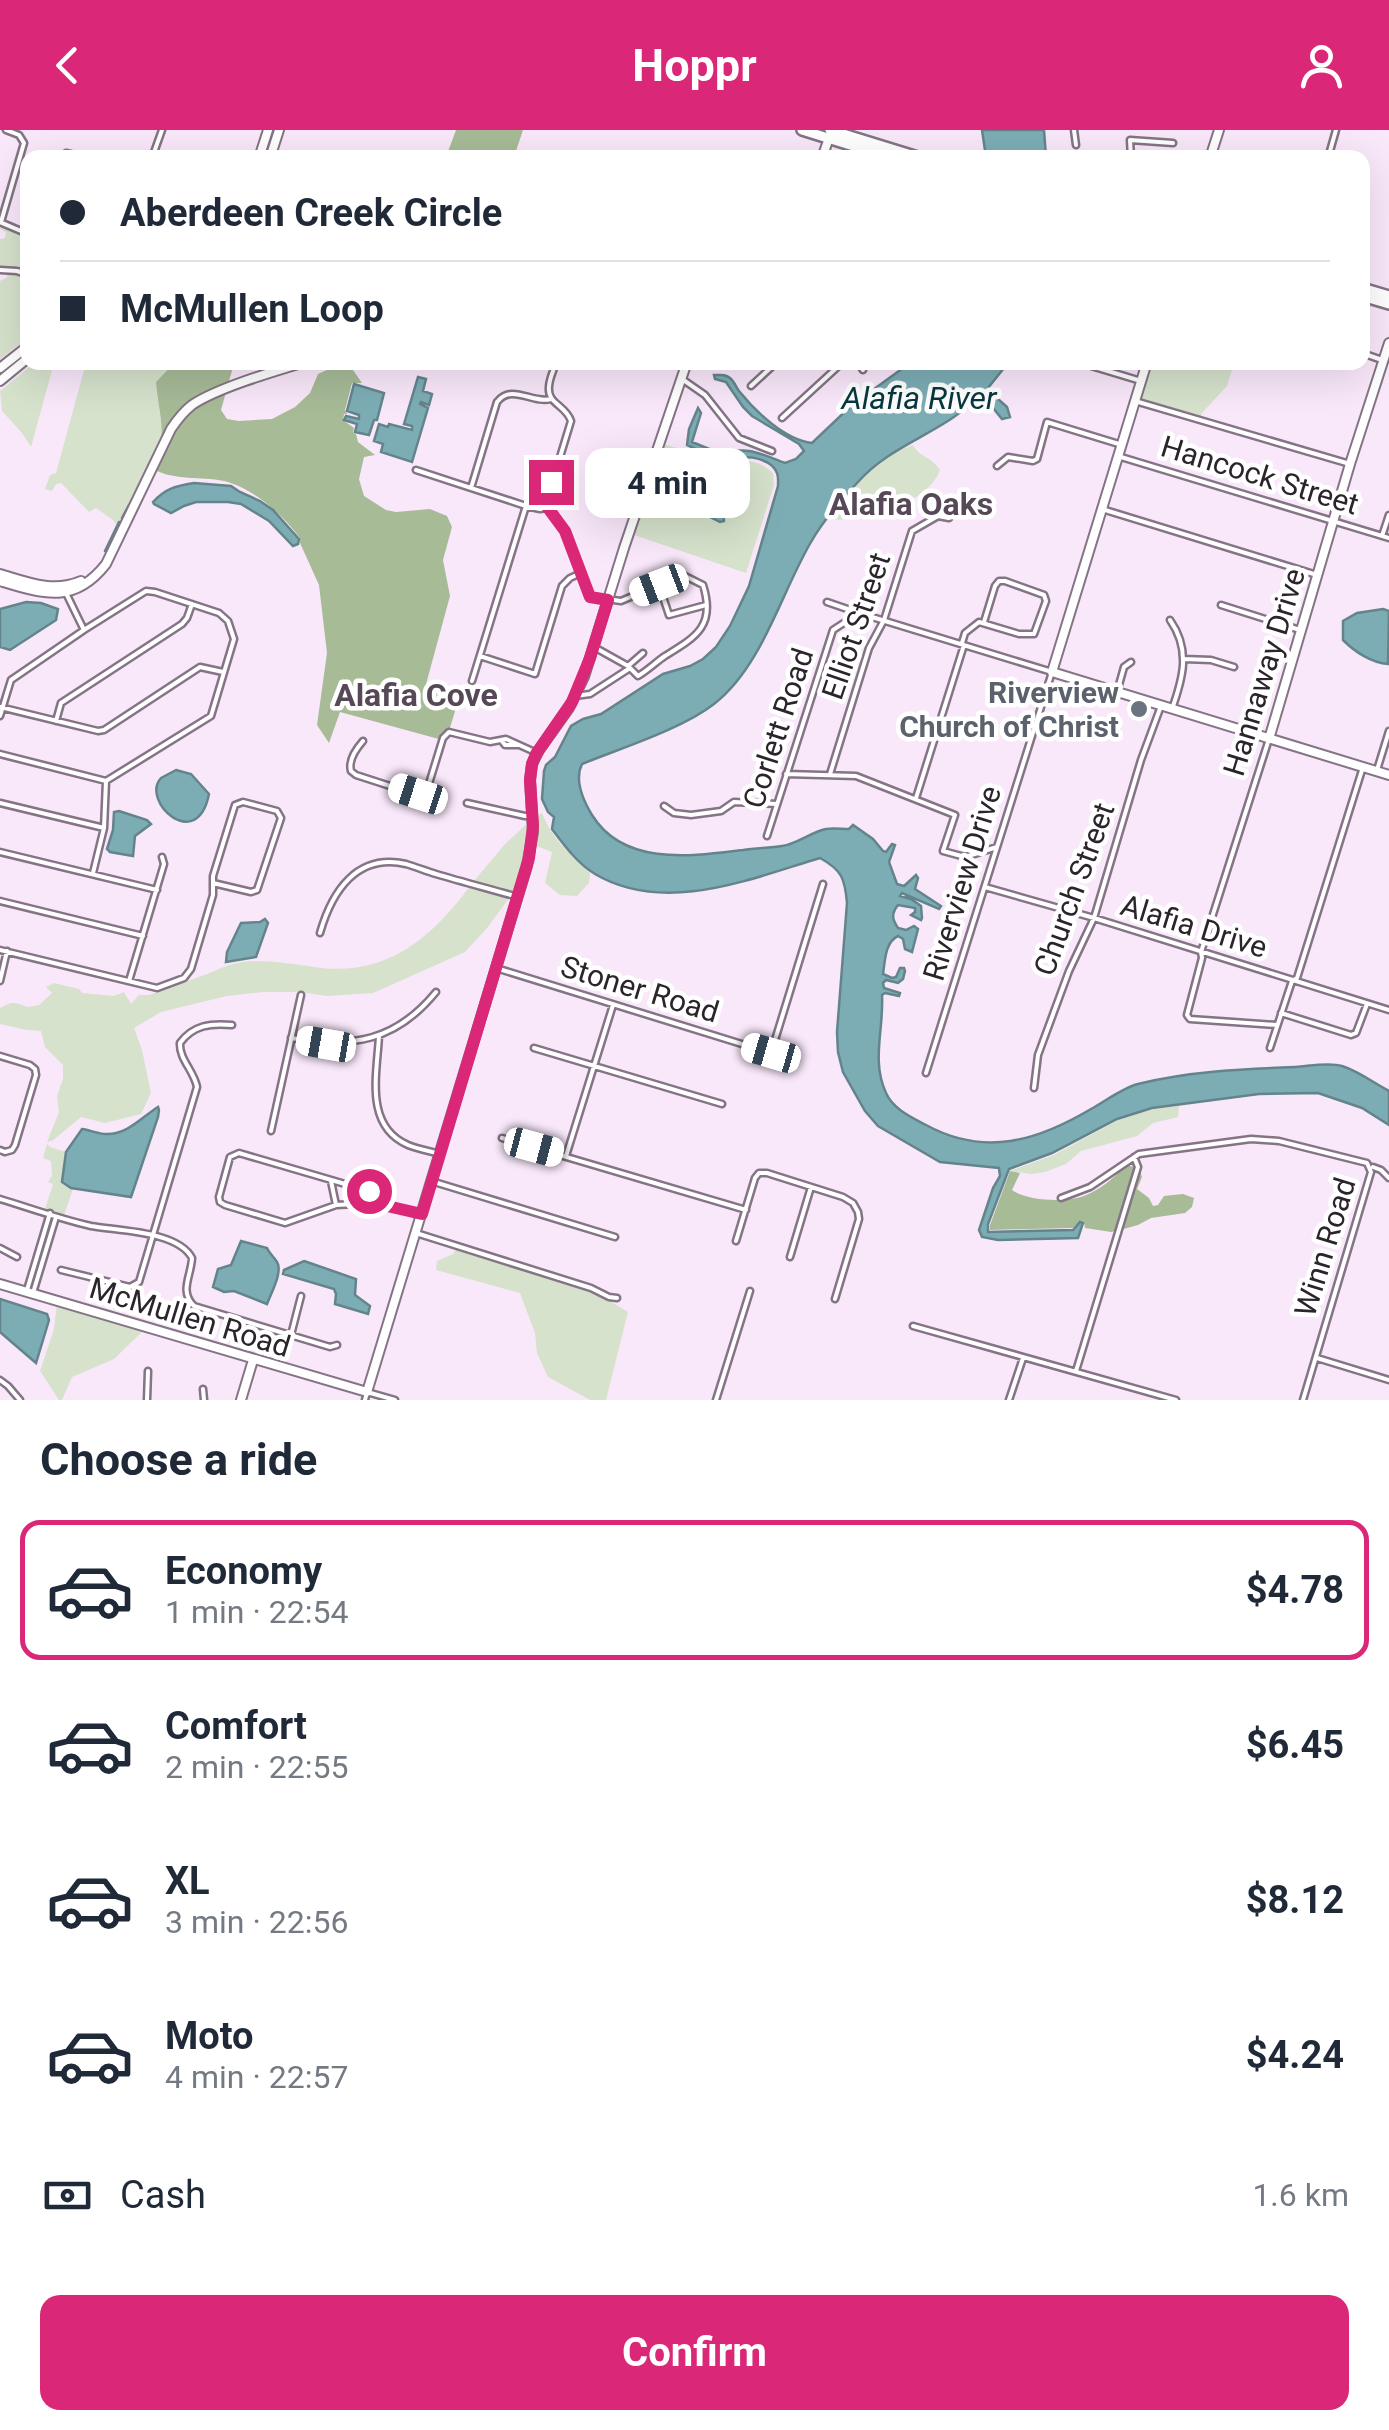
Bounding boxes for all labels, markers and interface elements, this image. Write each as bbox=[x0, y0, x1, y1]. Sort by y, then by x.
icon: back bbox=[40, 38, 95, 93]
icon: person bbox=[1294, 38, 1349, 93]
text: Hoppr bbox=[632, 39, 757, 92]
text: Aberdeen Creek Circle bbox=[120, 191, 502, 235]
text: McMullen Loop bbox=[120, 287, 384, 331]
water label: Alafia River bbox=[839, 379, 998, 417]
street label: Hancock Street bbox=[1157, 428, 1363, 522]
callout: 4 min bbox=[586, 447, 751, 517]
route end bbox=[529, 460, 574, 505]
text: 4 min bbox=[627, 464, 708, 502]
district label: Alafia Oaks bbox=[829, 485, 993, 523]
street label: Elliot Street bbox=[815, 548, 897, 704]
car bbox=[626, 560, 692, 610]
street label: Hannaway Drive bbox=[1216, 564, 1312, 780]
street label: Corlett Road bbox=[736, 644, 820, 812]
place label: Riverview Church of Christ bbox=[899, 675, 1119, 744]
district label: Alafia Cove bbox=[334, 676, 498, 714]
marker: Riverview Church of Christ bbox=[1128, 698, 1150, 720]
car bbox=[385, 770, 451, 818]
street label: Riverview Drive bbox=[916, 781, 1008, 985]
street label: Church Street bbox=[1027, 798, 1121, 980]
street label: Alafia Drive bbox=[1117, 887, 1271, 965]
street label: Stoner Road bbox=[557, 948, 723, 1030]
car bbox=[294, 1024, 358, 1064]
car bbox=[738, 1030, 804, 1076]
car bbox=[501, 1125, 567, 1169]
route start bbox=[347, 1169, 392, 1214]
street label: Winn Road bbox=[1287, 1173, 1363, 1321]
street label: McMullen Road bbox=[85, 1270, 295, 1364]
text: Choose a ride bbox=[40, 1433, 317, 1486]
icon: car bbox=[45, 1545, 135, 1635]
text: Economy bbox=[165, 1549, 322, 1593]
text: $4.78 bbox=[1246, 1568, 1344, 1612]
text: 1 min · 22:54 bbox=[165, 1593, 348, 1631]
icon: car bbox=[45, 1700, 135, 1790]
text: Comfort bbox=[165, 1704, 307, 1748]
text: $6.45 bbox=[1246, 1723, 1344, 1767]
text: 2 min · 22:55 bbox=[165, 1748, 348, 1786]
icon: car bbox=[45, 1855, 135, 1945]
text: XL bbox=[165, 1859, 210, 1903]
text: $8.12 bbox=[1246, 1878, 1344, 1922]
text: 3 min · 22:56 bbox=[165, 1903, 348, 1941]
icon: car bbox=[45, 2010, 135, 2100]
text: Moto bbox=[165, 2014, 254, 2058]
text: $4.24 bbox=[1246, 2033, 1344, 2077]
text: 4 min · 22:57 bbox=[165, 2058, 348, 2096]
icon: cash bbox=[40, 2168, 95, 2223]
text: Cash bbox=[120, 2173, 206, 2217]
text: 1.6 km bbox=[1252, 2176, 1349, 2214]
button: Confirm bbox=[40, 2295, 1349, 2410]

